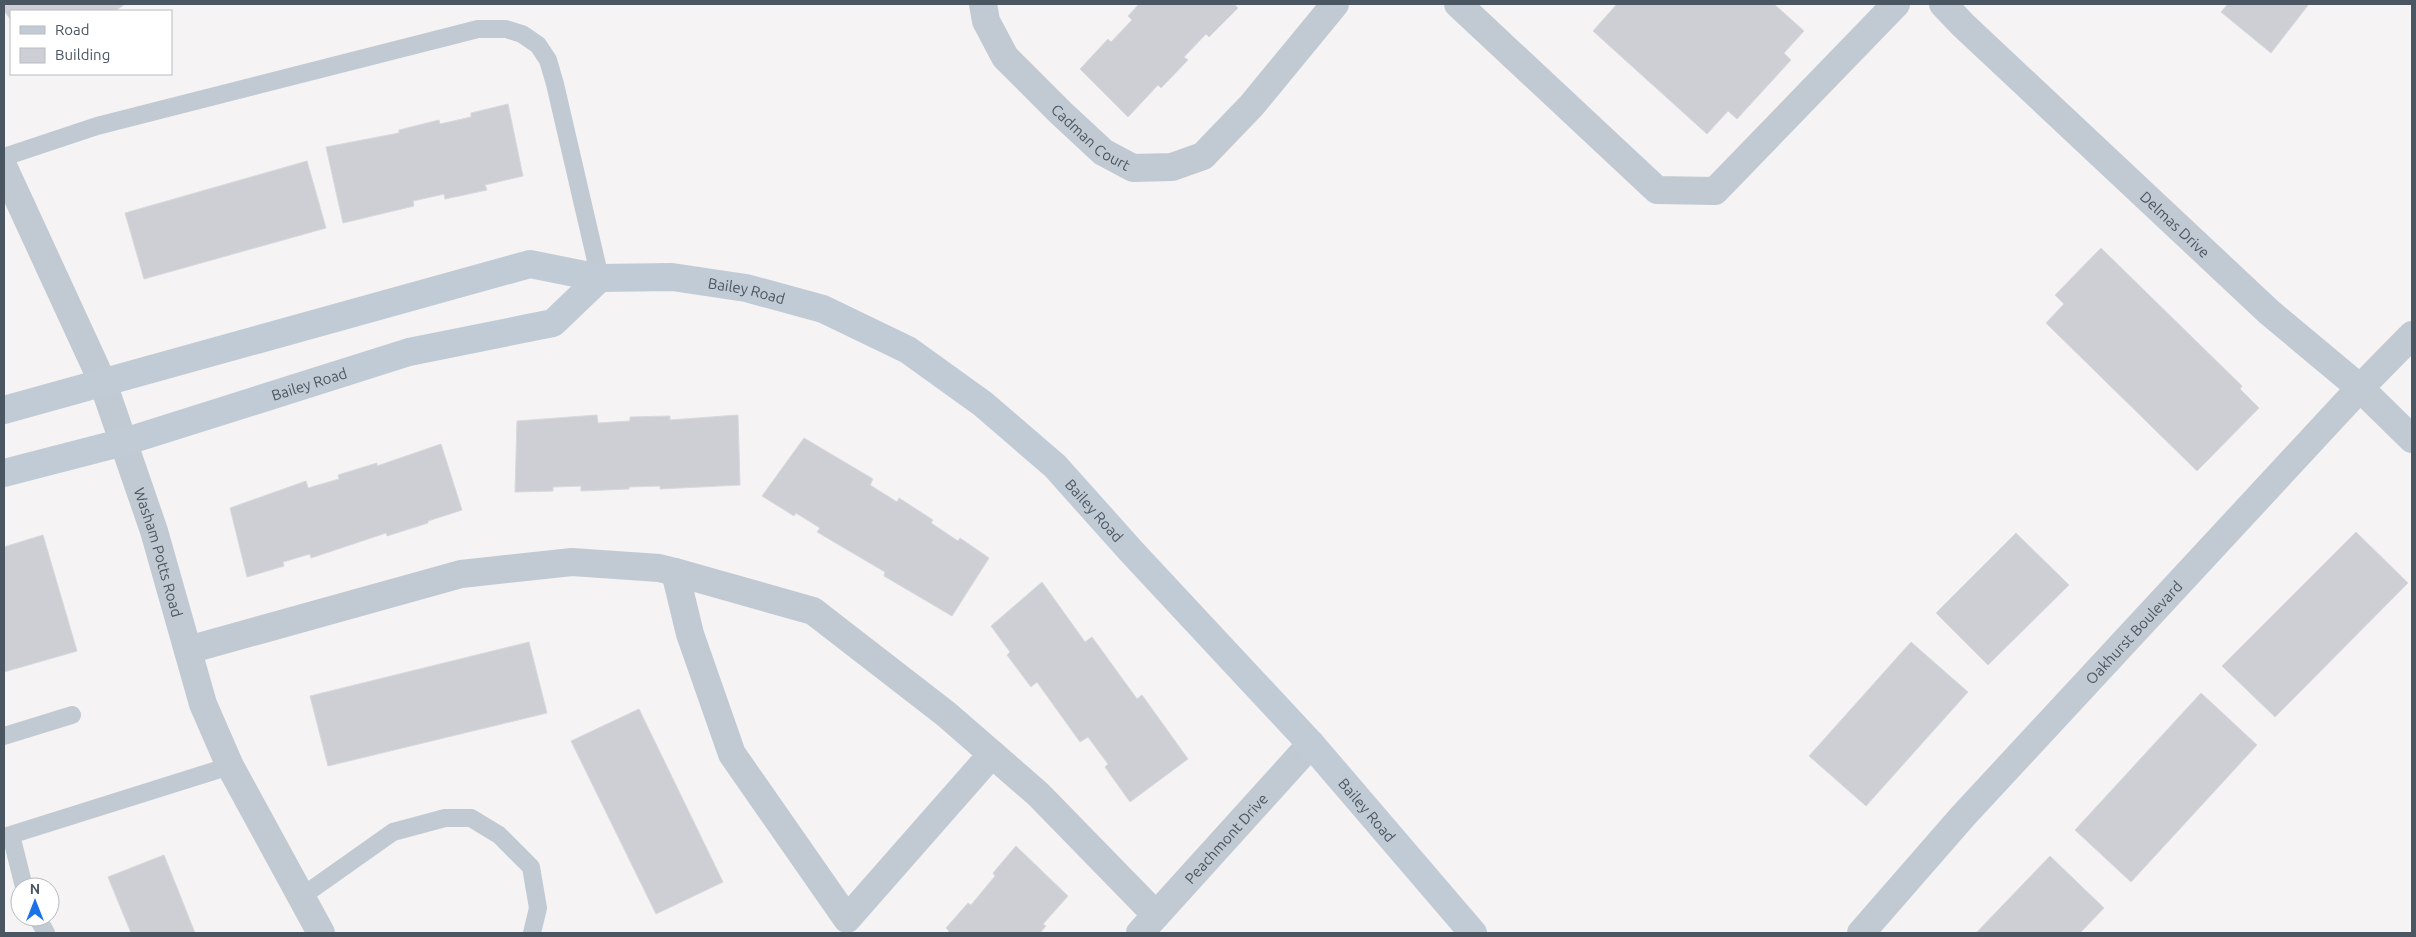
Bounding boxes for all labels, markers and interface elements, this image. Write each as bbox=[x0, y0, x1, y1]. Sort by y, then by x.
legend bbox=[10, 10, 172, 75]
text: Road bbox=[55, 21, 90, 38]
text: Building bbox=[55, 46, 110, 63]
street label: Cadman Court bbox=[1048, 100, 1133, 174]
street label: Delmas Drive bbox=[2137, 187, 2213, 261]
street label: Bailey Road bbox=[707, 274, 787, 307]
street label: Bailey Road bbox=[269, 364, 349, 403]
street label: Bailey Road bbox=[1062, 475, 1127, 545]
street label: Washam Potts Road bbox=[131, 485, 186, 619]
street label: Oakhurst Boulevard bbox=[2082, 577, 2185, 687]
street label: Bailey Road bbox=[1335, 774, 1399, 845]
street label: Peachmont Drive bbox=[1181, 790, 1271, 887]
north arrow bbox=[10, 877, 60, 927]
text: N bbox=[30, 881, 40, 897]

